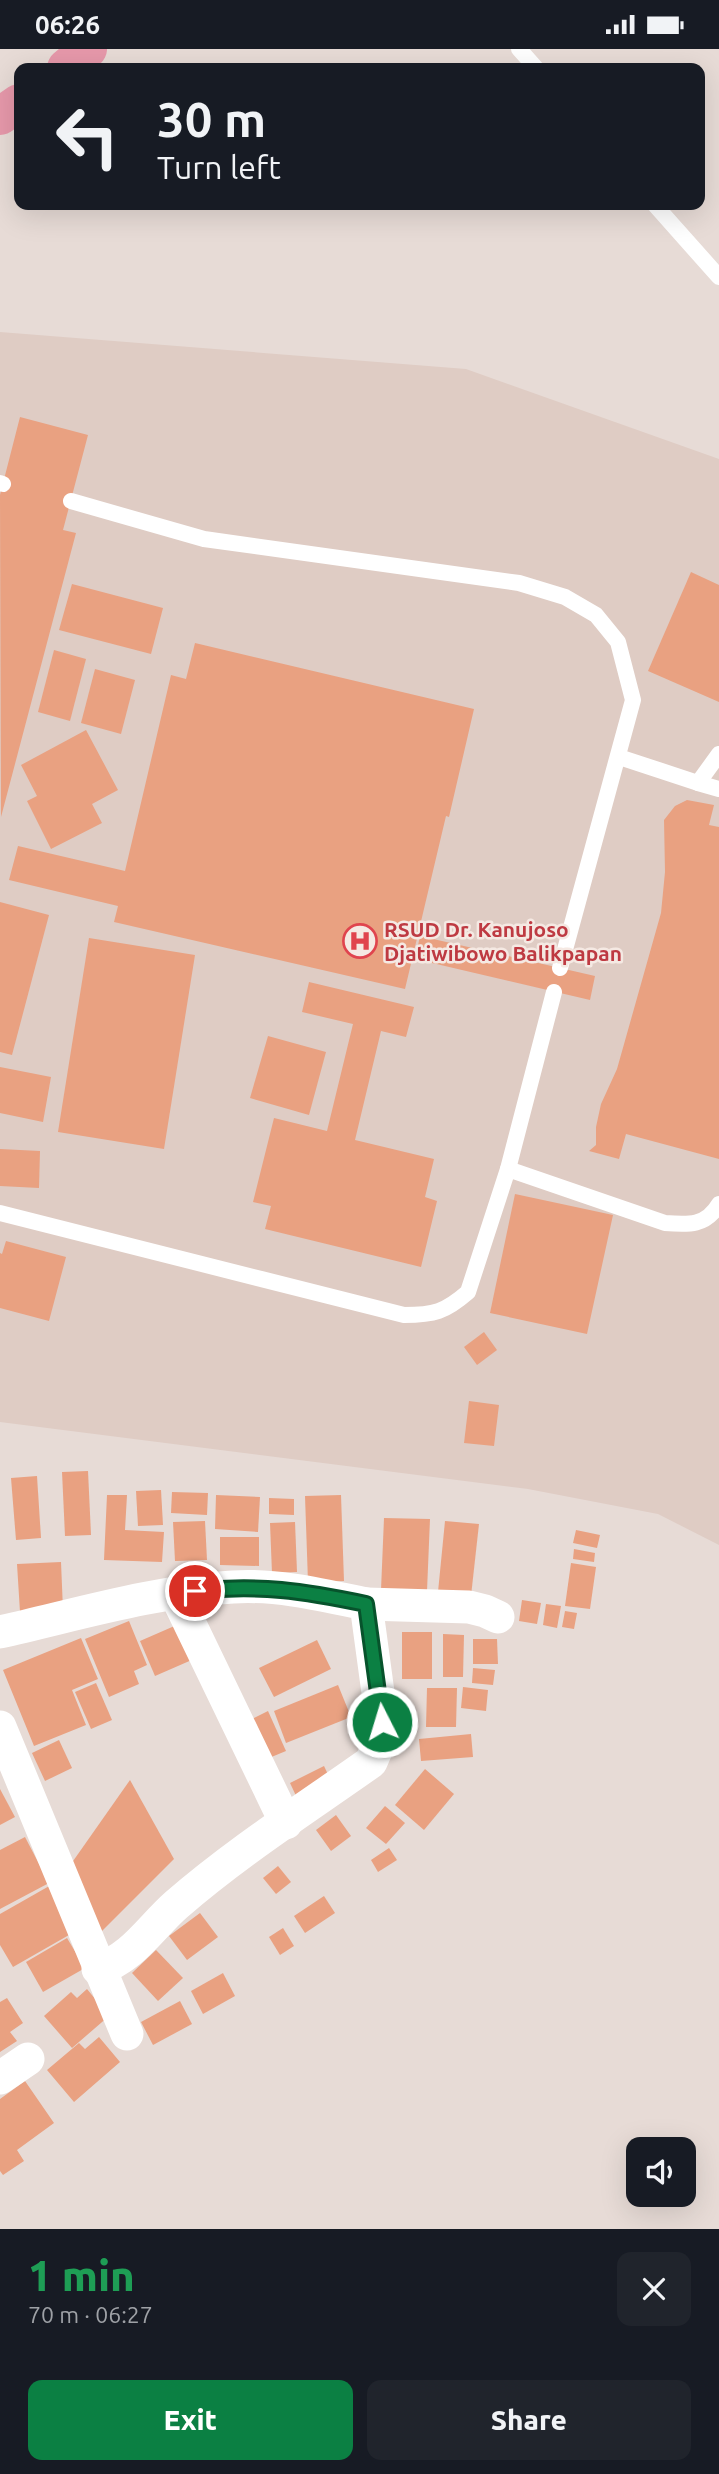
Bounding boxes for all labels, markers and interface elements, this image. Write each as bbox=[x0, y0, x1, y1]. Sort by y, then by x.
text: 06:26 bbox=[35, 10, 100, 39]
icon: left bbox=[42, 91, 133, 182]
text: 30 m bbox=[157, 91, 266, 146]
text: Turn left bbox=[157, 149, 281, 185]
place label: RSUD Dr. Kanujoso Djatiwibowo Balikpapan bbox=[384, 917, 622, 965]
hospital icon: RSUD Dr. Kanujoso Djatiwibowo Balikpapan bbox=[341, 922, 379, 960]
pin bbox=[165, 1561, 225, 1621]
icon: arrive bbox=[176, 1572, 214, 1610]
position arrow bbox=[345, 1685, 419, 1759]
map controls bbox=[626, 2137, 696, 2207]
button: sound bbox=[626, 2137, 696, 2207]
text: 1 min bbox=[28, 2252, 135, 2299]
button: close bbox=[617, 2252, 691, 2326]
text: 70 m · 06:27 bbox=[28, 2302, 153, 2327]
button: Exit bbox=[28, 2380, 353, 2460]
button: Share bbox=[367, 2380, 691, 2460]

